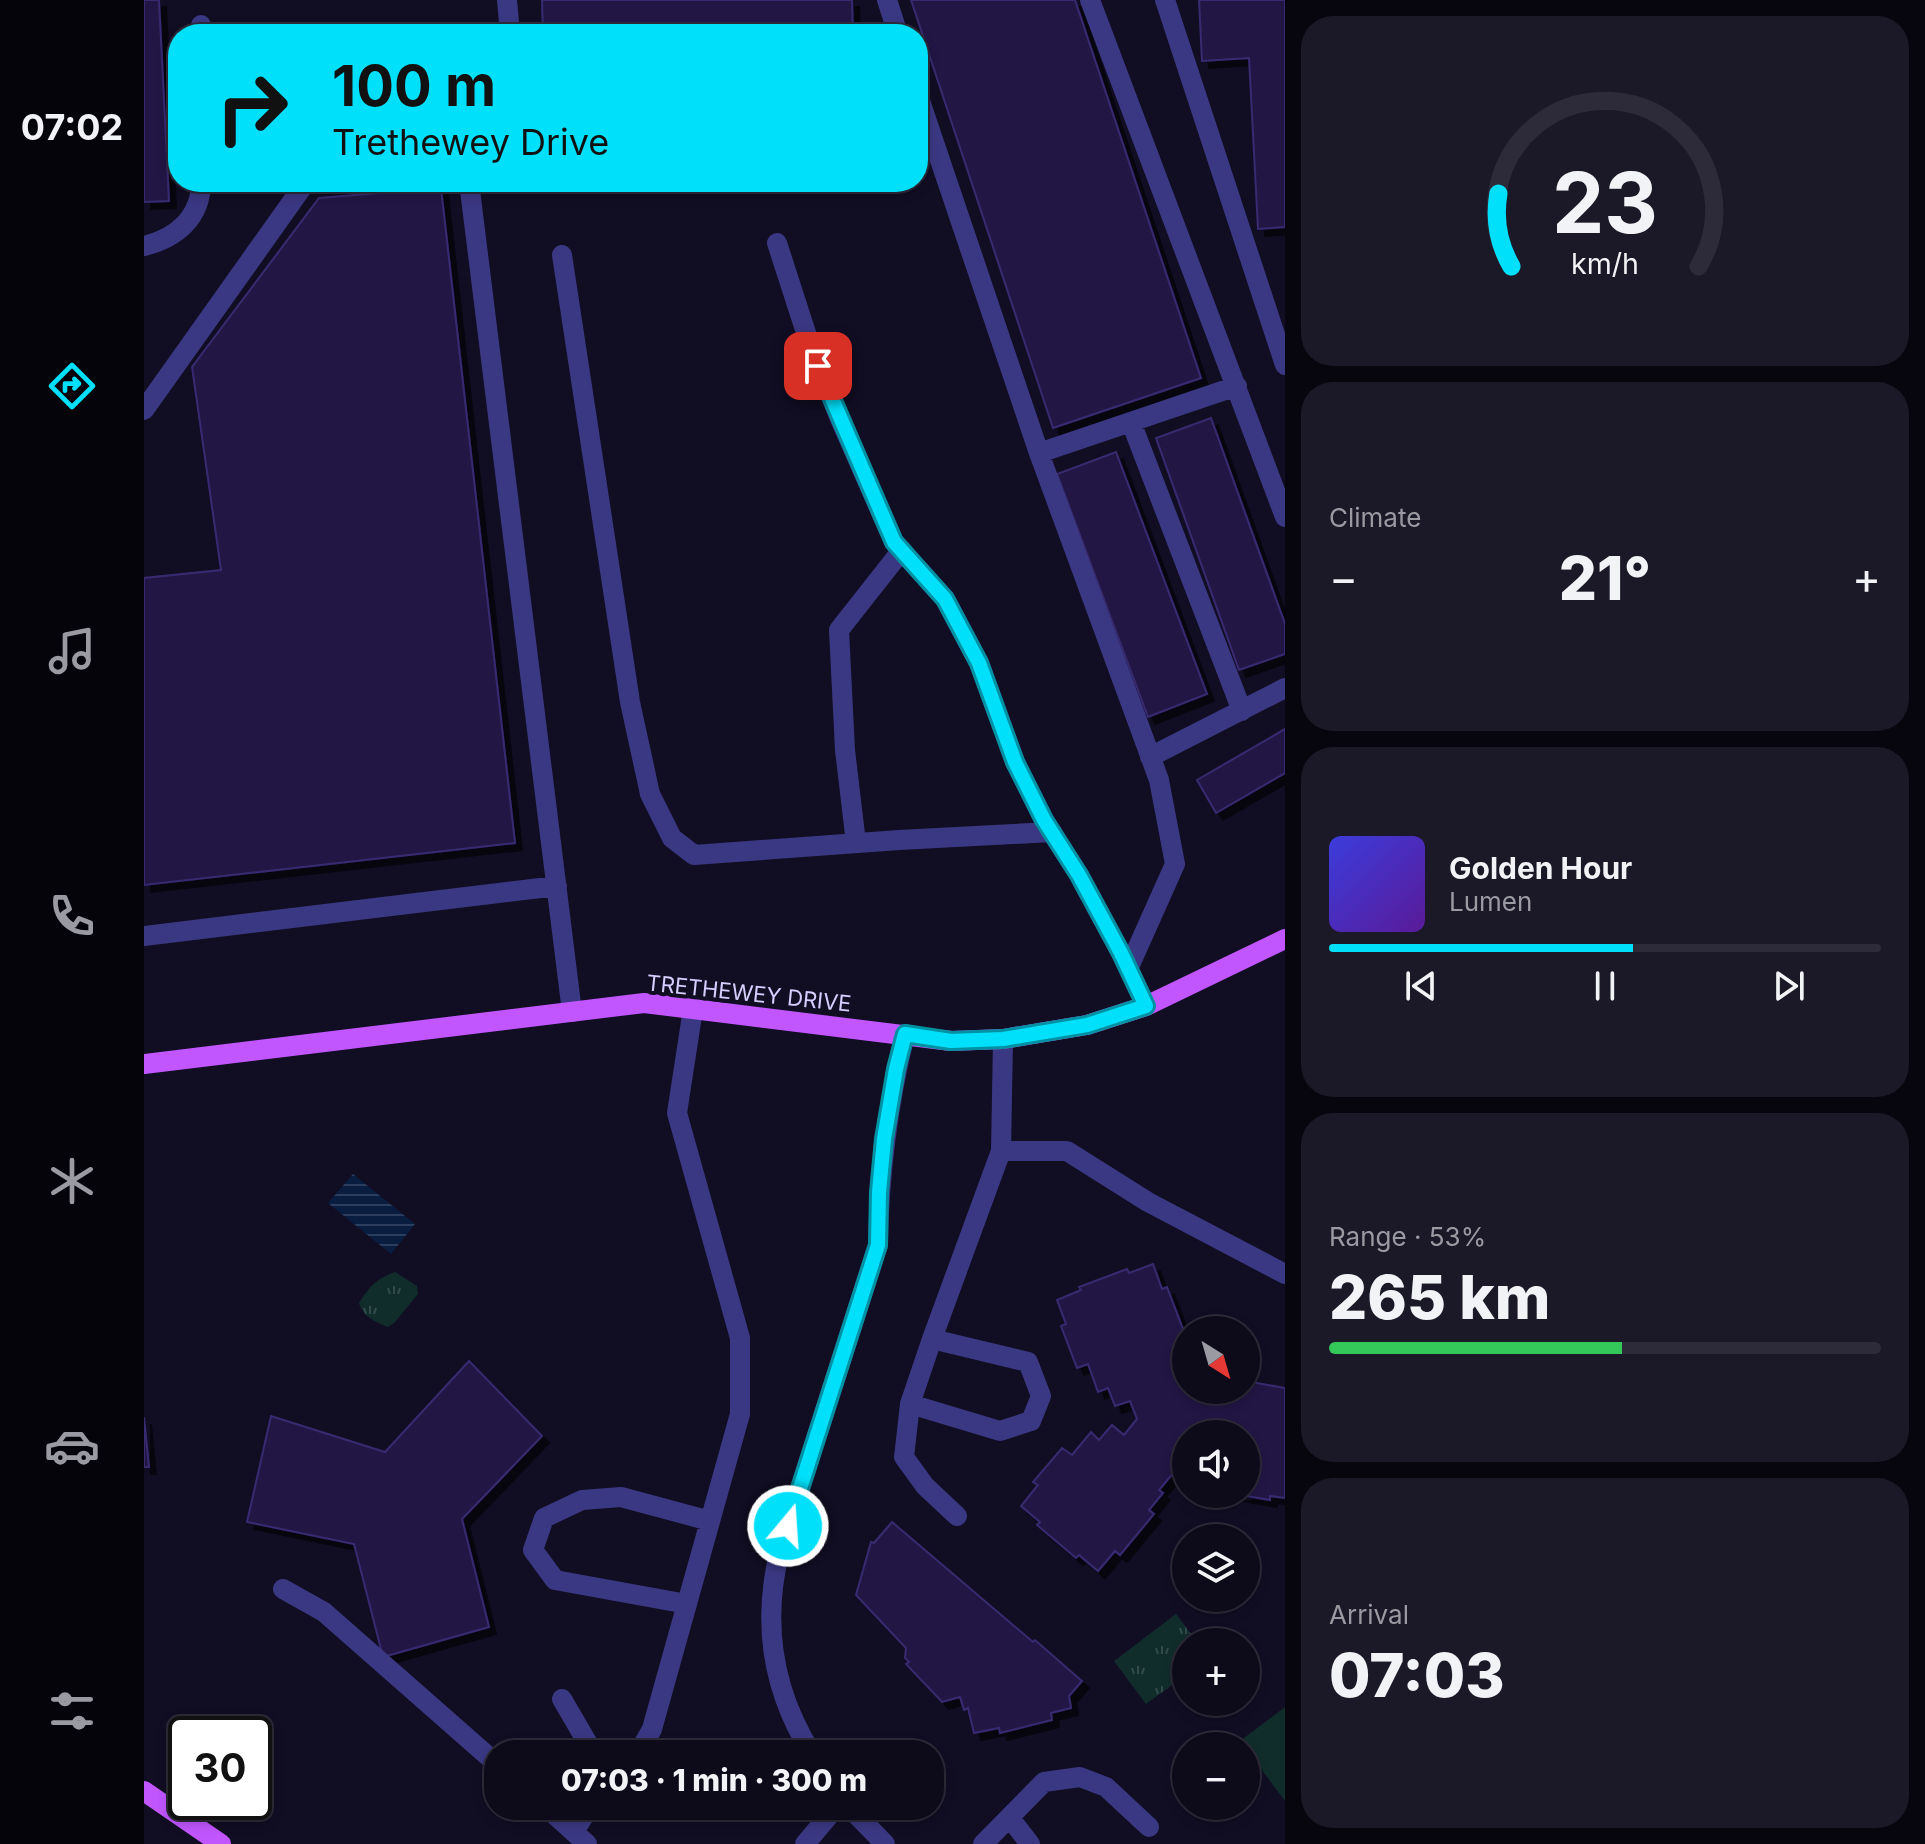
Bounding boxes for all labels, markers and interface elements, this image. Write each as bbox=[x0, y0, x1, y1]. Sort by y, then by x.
text: 100 m bbox=[332, 52, 496, 120]
icon: right bbox=[200, 56, 304, 160]
text: 07:02 bbox=[21, 105, 123, 149]
text: Trethewey Drive bbox=[332, 120, 609, 164]
text: 23 bbox=[1552, 151, 1658, 252]
text: km/h bbox=[1571, 246, 1639, 281]
pin bbox=[784, 332, 852, 400]
icon: arrive bbox=[796, 344, 840, 388]
icon: directions bbox=[44, 358, 100, 414]
text: Climate bbox=[1329, 502, 1421, 533]
text: 21° bbox=[1559, 542, 1651, 614]
text: − bbox=[1329, 551, 1358, 605]
text: + bbox=[1852, 551, 1881, 605]
icon: music bbox=[44, 623, 100, 679]
text: Golden Hour bbox=[1449, 850, 1632, 886]
text: Lumen bbox=[1449, 886, 1532, 917]
icon: phone bbox=[44, 888, 100, 944]
icon: previous bbox=[1399, 964, 1443, 1008]
icon: pause bbox=[1583, 964, 1627, 1008]
icon: next bbox=[1767, 964, 1811, 1008]
street label: TRETHEWEY DRIVE bbox=[645, 969, 853, 1017]
icon: climate bbox=[44, 1153, 100, 1209]
text: Range · 53% bbox=[1329, 1221, 1486, 1252]
text: 265 km bbox=[1329, 1261, 1550, 1333]
north arrow bbox=[1172, 1316, 1260, 1404]
map controls bbox=[1172, 1316, 1260, 1820]
icon: car bbox=[44, 1418, 100, 1474]
button: sound bbox=[1172, 1420, 1260, 1508]
position arrow bbox=[746, 1484, 830, 1568]
button: layers bbox=[1172, 1524, 1260, 1612]
text: Arrival bbox=[1329, 1599, 1409, 1630]
button: + bbox=[1172, 1628, 1260, 1716]
text: 07:03 bbox=[1329, 1639, 1505, 1711]
icon: filters bbox=[44, 1683, 100, 1739]
speed limit sign: 30 bbox=[168, 1716, 272, 1820]
button: − bbox=[1172, 1732, 1260, 1820]
text: 07:03 · 1 min · 300 m bbox=[561, 1762, 867, 1798]

